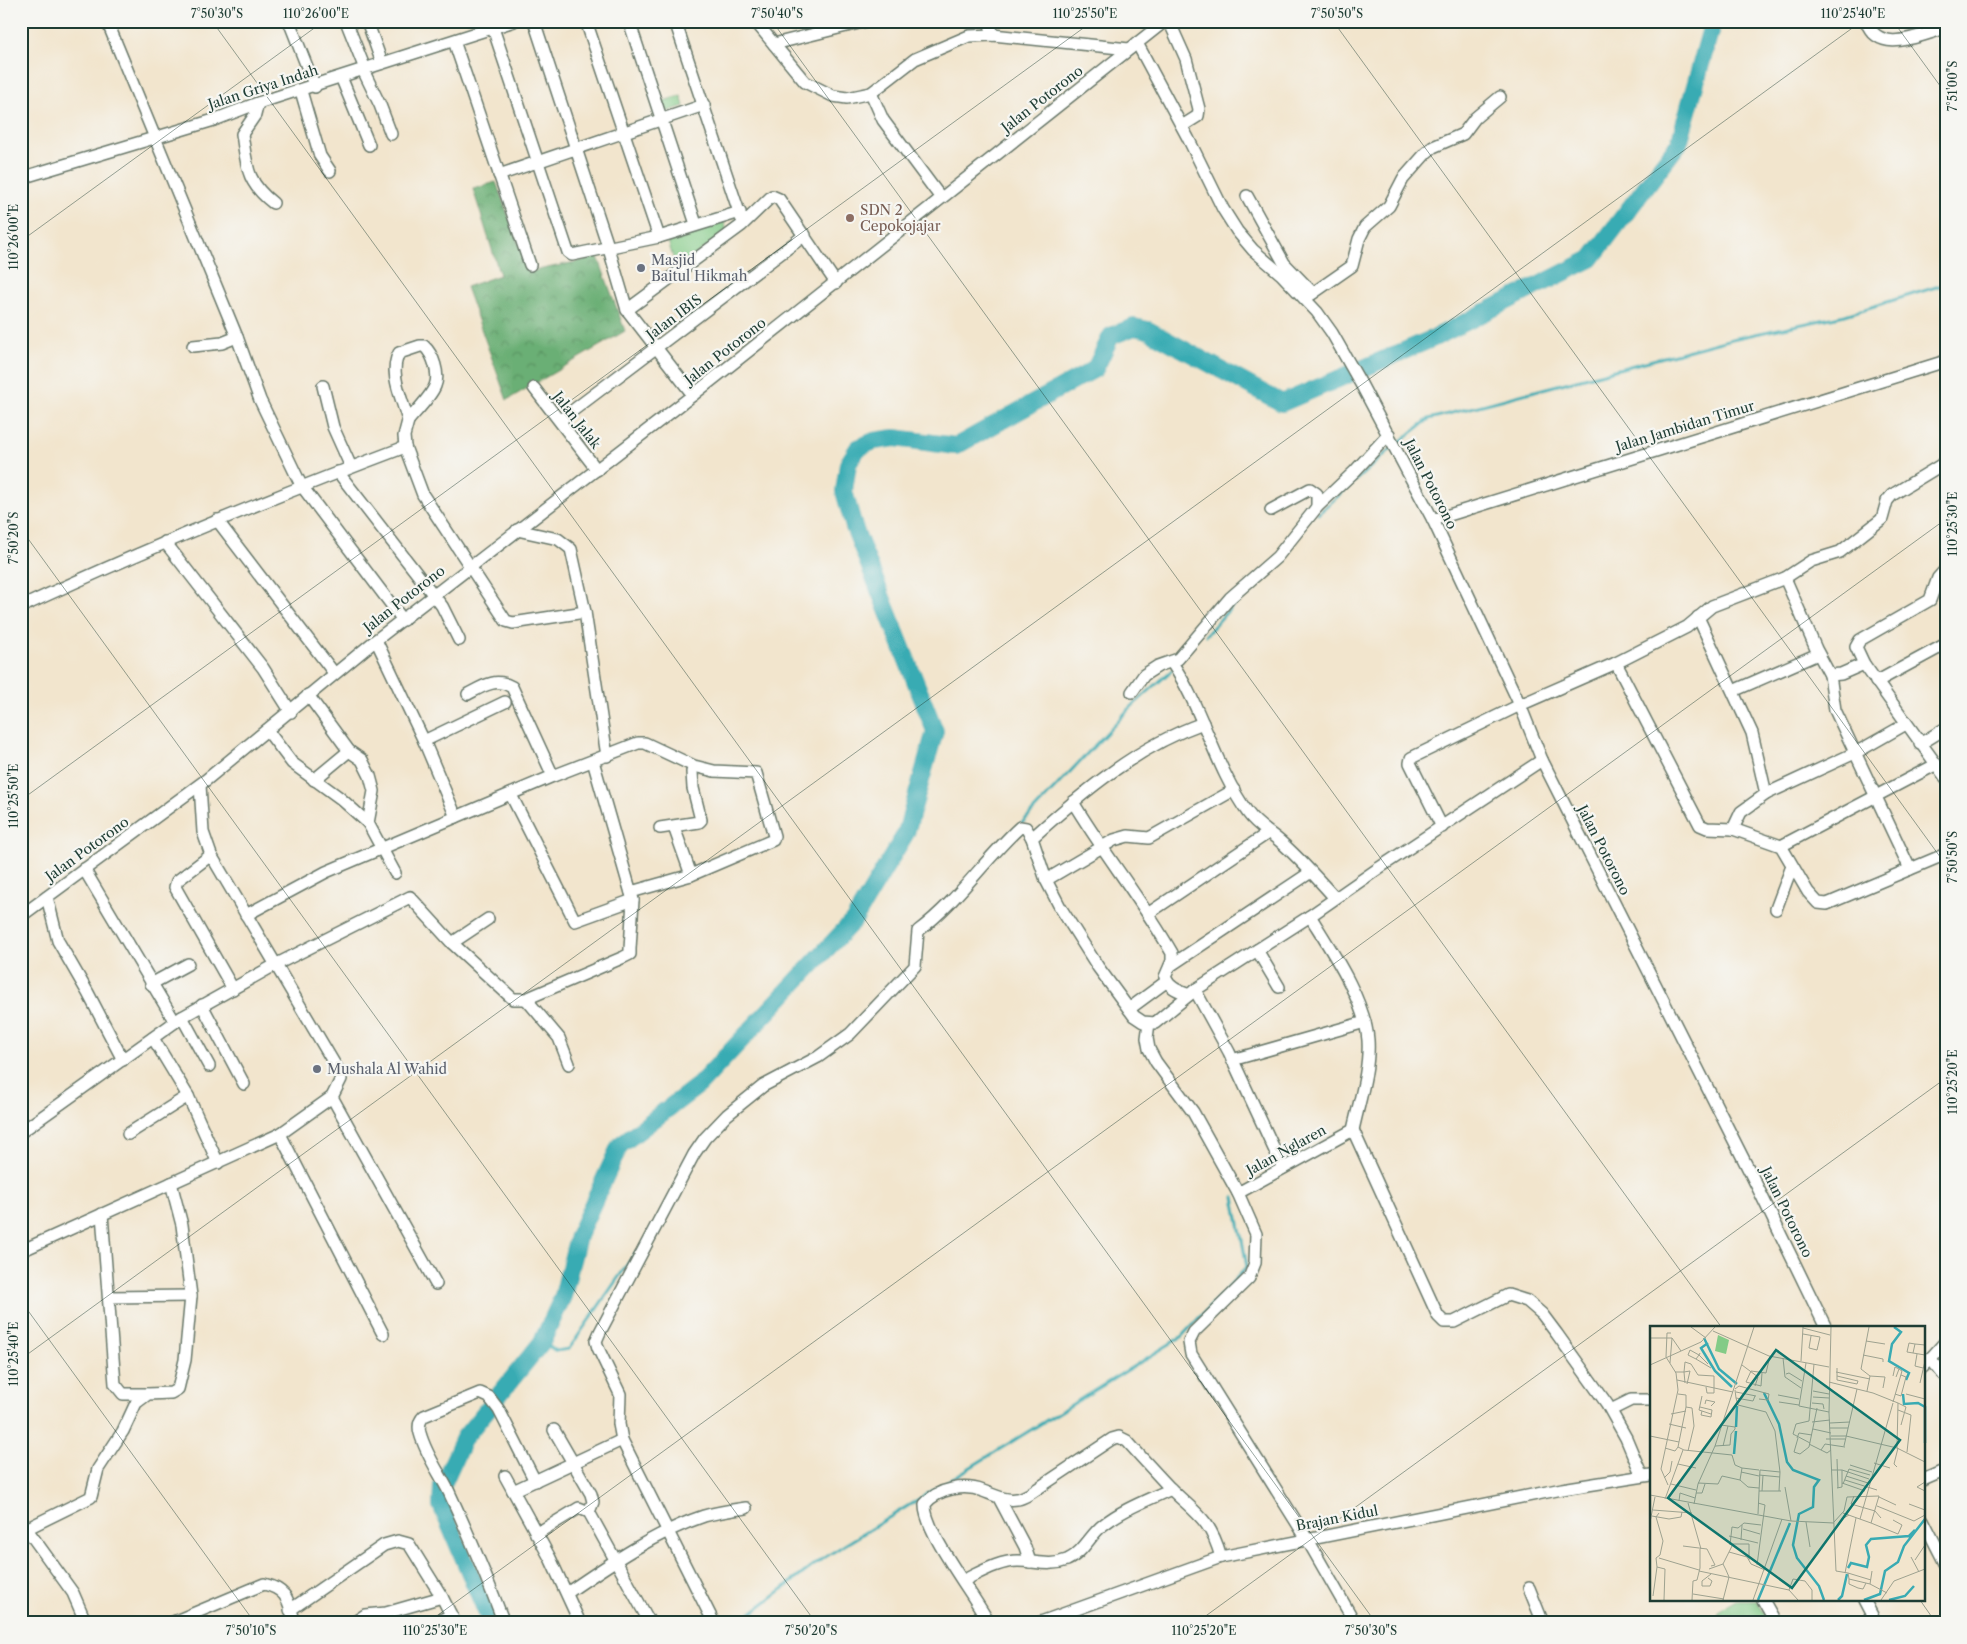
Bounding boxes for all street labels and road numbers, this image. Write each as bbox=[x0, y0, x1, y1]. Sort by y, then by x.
street label: Jalan Griya Indah bbox=[204, 61, 320, 114]
street label: Jalan Potorono bbox=[996, 61, 1086, 138]
street label: Jalan IBIS bbox=[641, 290, 705, 345]
street label: Jalan Potorono bbox=[679, 313, 769, 390]
street label: Jalan Jalak bbox=[548, 386, 606, 453]
street label: Jalan Jambidan Timur bbox=[1611, 396, 1757, 456]
street label: Jalan Potorono bbox=[1400, 434, 1461, 532]
street label: Jalan Potorono bbox=[358, 561, 448, 638]
street label: Jalan Potorono bbox=[1573, 800, 1634, 898]
street label: Jalan Potorono bbox=[40, 813, 132, 887]
street label: Jalan Nglaren bbox=[1241, 1121, 1329, 1180]
street label: Jalan Potorono bbox=[1756, 1162, 1817, 1260]
street label: Brajan Kidul bbox=[1294, 1501, 1380, 1535]

